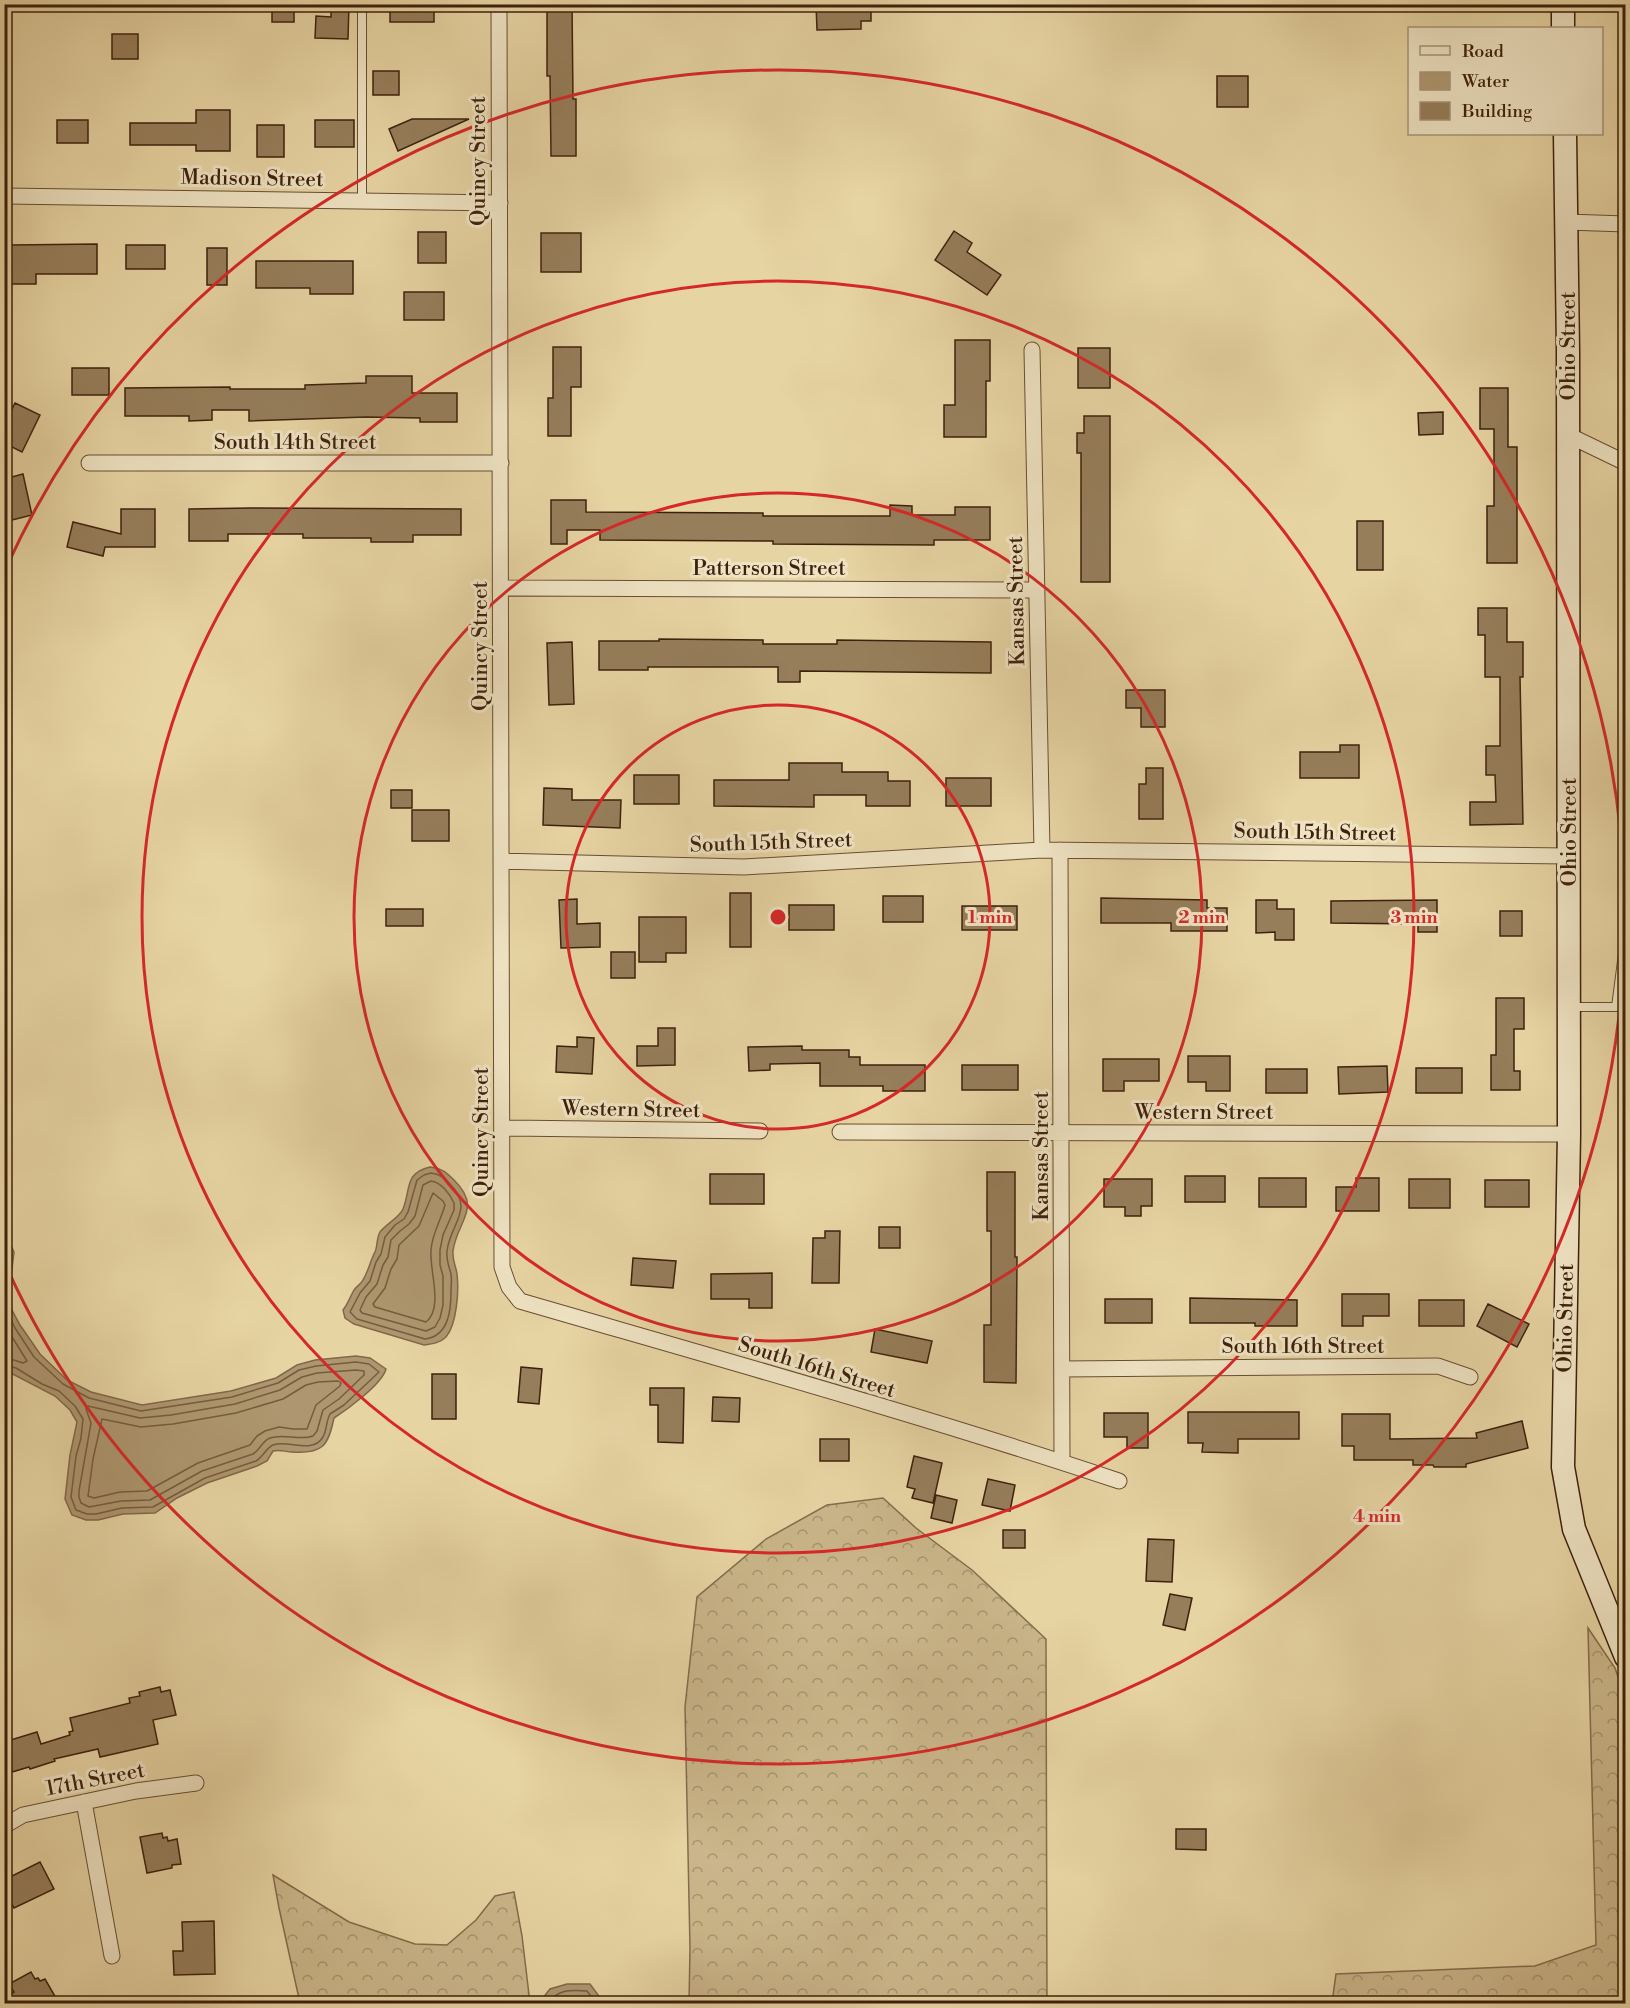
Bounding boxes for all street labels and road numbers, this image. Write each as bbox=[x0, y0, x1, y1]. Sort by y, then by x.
street label: Quincy Street bbox=[466, 95, 492, 226]
street label: Madison Street bbox=[180, 165, 324, 193]
street label: Ohio Street bbox=[1556, 291, 1582, 401]
street label: South 14th Street bbox=[214, 430, 377, 456]
street label: Kansas Street bbox=[1003, 535, 1031, 666]
street label: Patterson Street bbox=[692, 556, 846, 582]
street label: Quincy Street bbox=[468, 580, 494, 711]
street label: Ohio Street bbox=[1557, 777, 1583, 887]
street label: South 15th Street bbox=[1233, 819, 1397, 847]
street label: South 15th Street bbox=[689, 827, 853, 859]
street label: Quincy Street bbox=[469, 1066, 495, 1197]
street label: Kansas Street bbox=[1029, 1091, 1055, 1221]
street label: Western Street bbox=[560, 1096, 701, 1124]
street label: Western Street bbox=[1134, 1100, 1274, 1126]
street label: Ohio Street bbox=[1552, 1263, 1580, 1373]
street label: South 16th Street bbox=[735, 1332, 899, 1404]
street label: South 16th Street bbox=[1222, 1334, 1385, 1360]
street label: 17th Street bbox=[44, 1758, 147, 1802]

